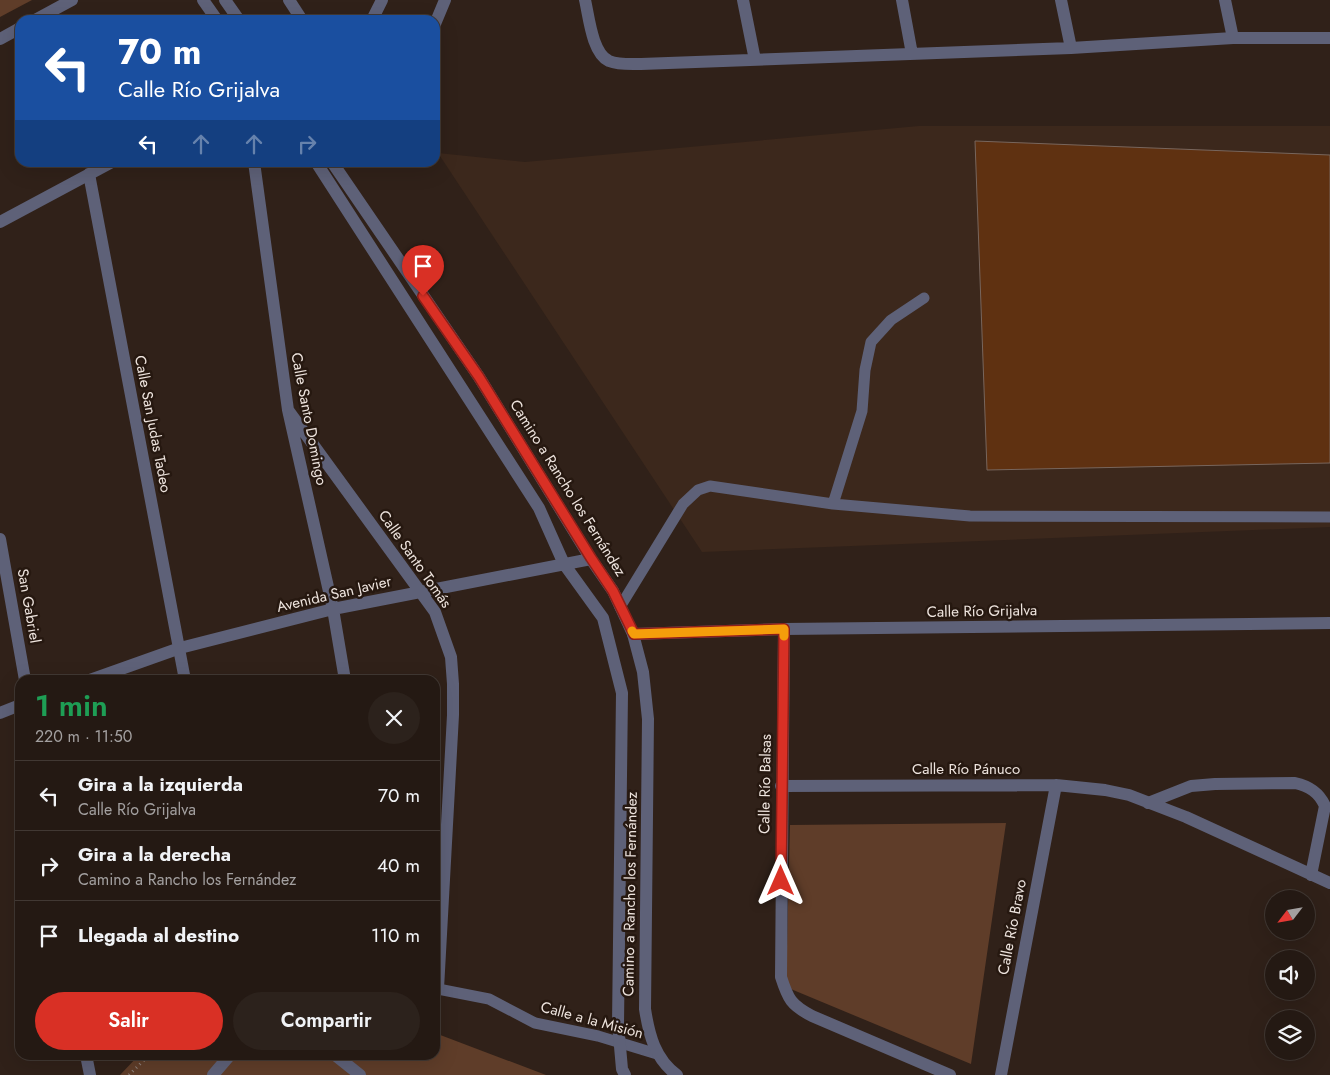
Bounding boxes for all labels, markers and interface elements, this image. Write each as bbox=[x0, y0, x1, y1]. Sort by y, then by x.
text: 70 m bbox=[118, 27, 201, 77]
icon: left bbox=[35, 35, 100, 100]
text: Calle Río Grijalva bbox=[118, 73, 280, 105]
icon: left bbox=[134, 130, 162, 158]
icon: ahead bbox=[187, 130, 215, 158]
icon: ahead bbox=[240, 130, 268, 158]
icon: right bbox=[293, 130, 321, 158]
pin bbox=[402, 245, 444, 296]
icon: arrive bbox=[409, 252, 437, 280]
street label: Calle Santo Domingo bbox=[285, 351, 333, 487]
street label: Calle San Judas Tadeo bbox=[129, 353, 177, 495]
street label: Camino a Rancho los Fernández bbox=[504, 395, 632, 581]
street label: Calle Santo Tomás bbox=[373, 506, 457, 612]
street label: San Gabriel bbox=[12, 567, 46, 645]
street label: Avenida San Javier bbox=[274, 570, 394, 618]
street label: Calle Río Grijalva bbox=[927, 599, 1037, 623]
text: 1 min bbox=[35, 684, 108, 727]
button: close bbox=[368, 692, 420, 744]
text: 220 m · 11:50 bbox=[35, 725, 132, 748]
street label: Calle Río Balsas bbox=[753, 734, 777, 834]
street label: Calle Río Pánuco bbox=[912, 758, 1020, 780]
text: Gira a la izquierda bbox=[78, 771, 243, 798]
icon: left bbox=[35, 782, 63, 810]
text: 70 m bbox=[378, 782, 420, 809]
street label: Camino a Rancho los Fernández bbox=[617, 791, 643, 997]
text: Calle Río Grijalva bbox=[78, 798, 196, 821]
text: Gira a la derecha bbox=[78, 841, 231, 868]
icon: right bbox=[35, 852, 63, 880]
text: 40 m bbox=[377, 852, 420, 879]
position arrow bbox=[754, 854, 806, 906]
text: Camino a Rancho los Fernández bbox=[78, 868, 296, 891]
street label: Calle Río Bravo bbox=[992, 877, 1032, 977]
north arrow bbox=[1265, 890, 1315, 940]
map controls bbox=[1265, 890, 1315, 1060]
icon: arrive bbox=[35, 922, 63, 950]
text: Llegada al destino bbox=[78, 922, 239, 949]
text: 110 m bbox=[371, 922, 420, 949]
button: sound bbox=[1265, 950, 1315, 1000]
button: Salir bbox=[35, 992, 223, 1050]
button: Compartir bbox=[233, 992, 420, 1050]
street label: Calle a la Misión bbox=[538, 996, 646, 1044]
button: layers bbox=[1265, 1010, 1315, 1060]

